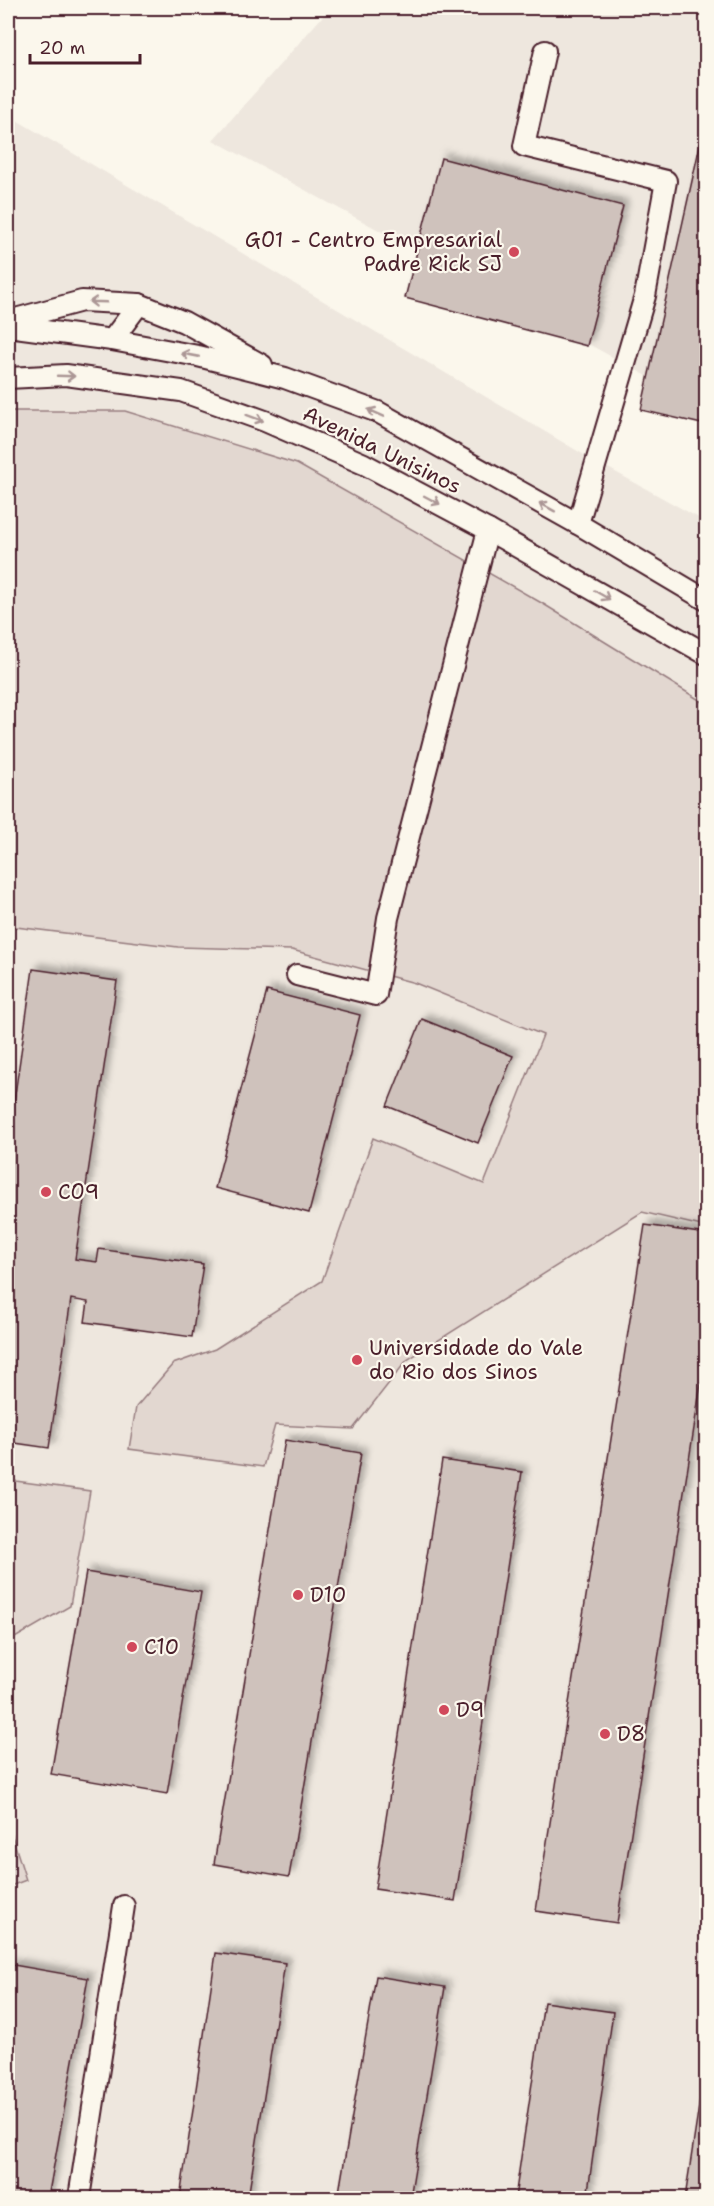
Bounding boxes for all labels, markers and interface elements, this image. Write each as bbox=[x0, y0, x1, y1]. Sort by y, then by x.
scale bar bbox=[30, 27, 140, 65]
text: 20 m bbox=[39, 36, 85, 60]
place label: G01 - Centro Empresarial Padre Rick SJ bbox=[245, 226, 503, 278]
marker: G01 - Centro Empresarial Padre Rick SJ bbox=[507, 245, 521, 259]
one-way arrow bbox=[88, 297, 108, 308]
one-way arrow bbox=[181, 349, 201, 360]
one-way arrow bbox=[55, 371, 75, 382]
street label: Avenida Unisinos bbox=[298, 400, 466, 500]
one-way arrow bbox=[368, 406, 386, 418]
one-way arrow bbox=[245, 413, 264, 424]
one-way arrow bbox=[422, 495, 440, 506]
one-way arrow bbox=[539, 501, 556, 513]
one-way arrow bbox=[593, 589, 610, 601]
place label: C09 bbox=[58, 1178, 99, 1206]
marker: C09 bbox=[39, 1185, 53, 1199]
place label: Universidade do Vale do Rio dos Sinos bbox=[369, 1334, 583, 1386]
marker: Universidade do Vale do Rio dos Sinos bbox=[350, 1353, 364, 1367]
place label: D10 bbox=[310, 1581, 346, 1609]
marker: D10 bbox=[291, 1588, 305, 1602]
place label: C10 bbox=[144, 1633, 179, 1661]
marker: C10 bbox=[125, 1640, 139, 1654]
place label: D9 bbox=[456, 1696, 485, 1724]
marker: D9 bbox=[437, 1703, 451, 1717]
place label: D8 bbox=[617, 1720, 646, 1748]
marker: D8 bbox=[598, 1727, 612, 1741]

